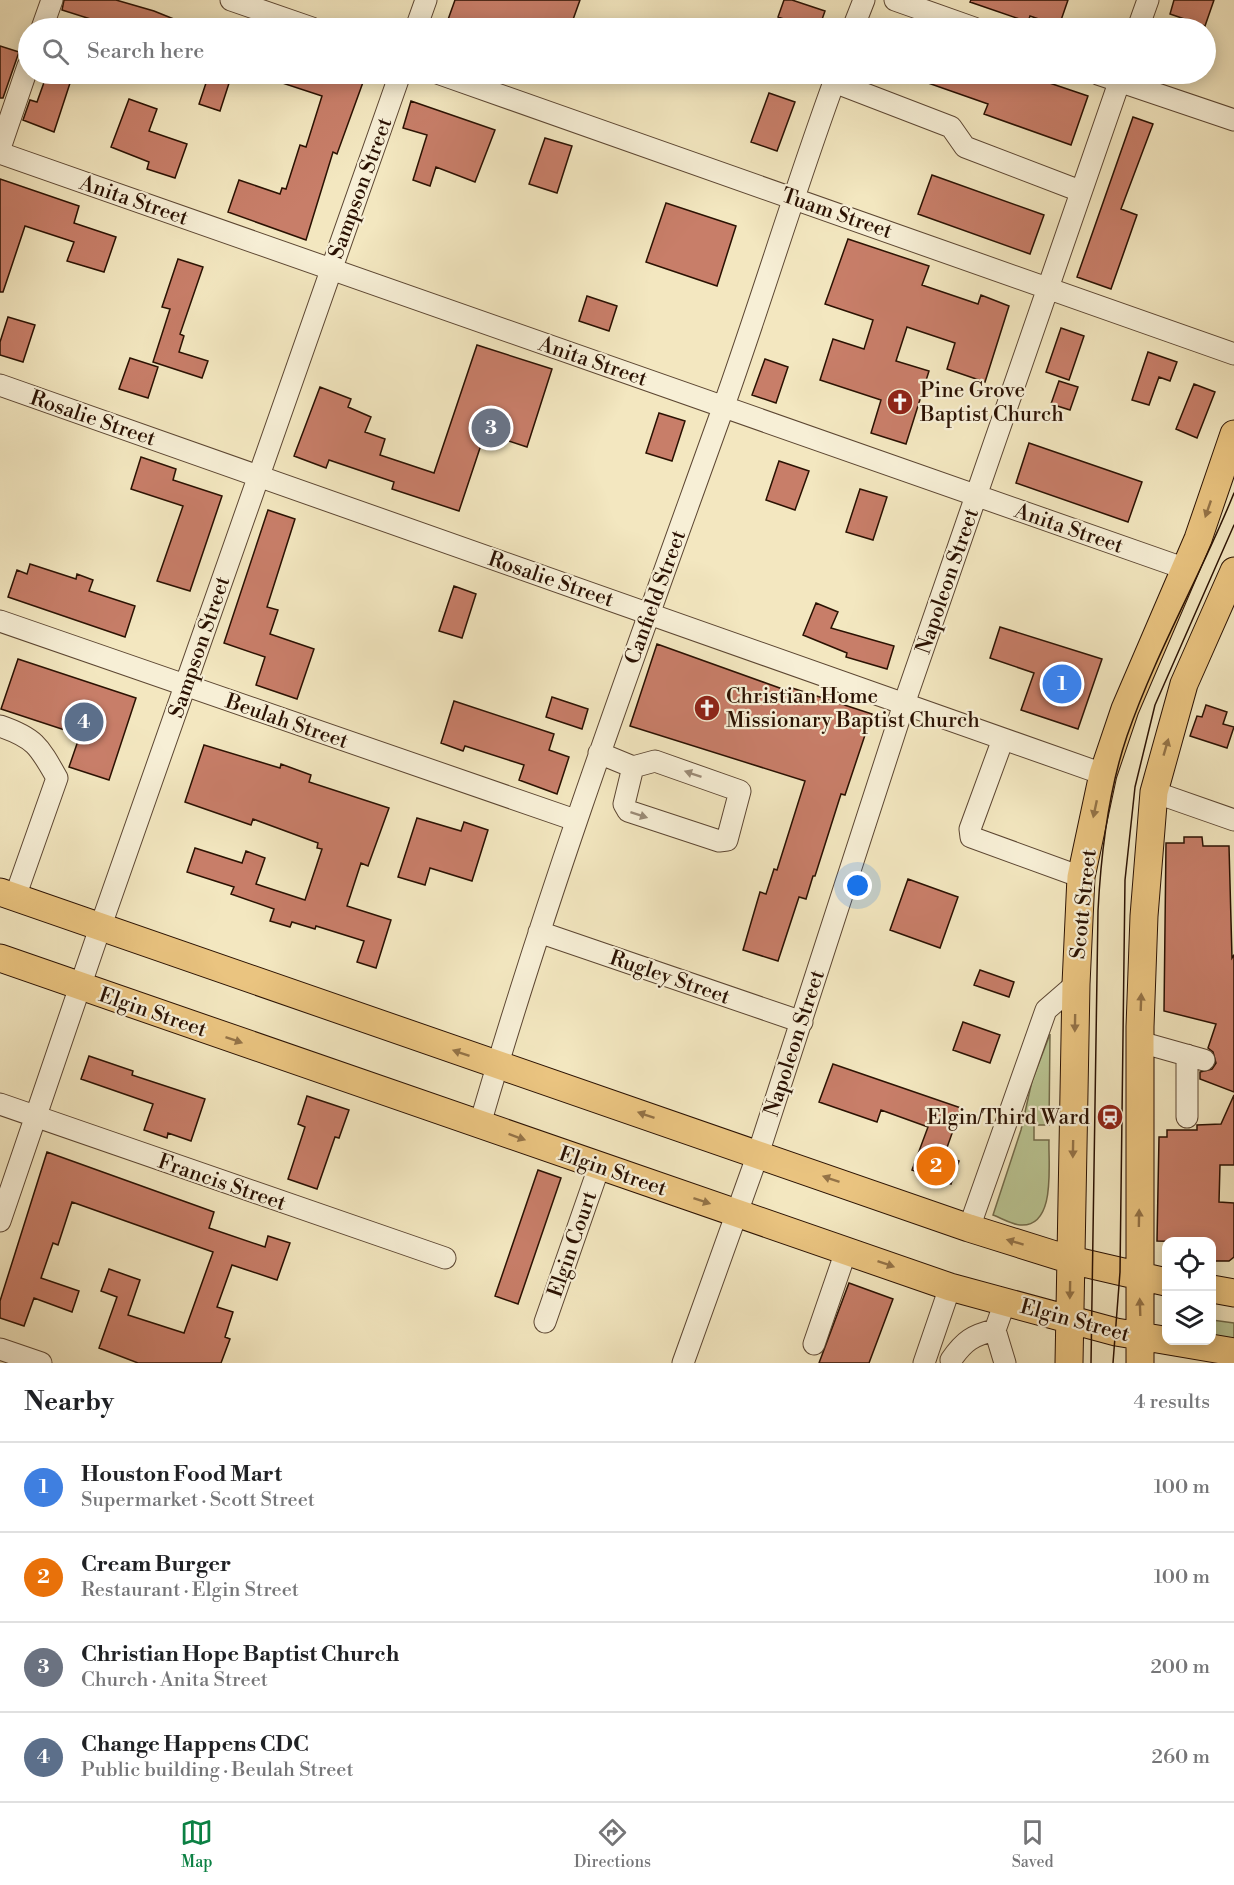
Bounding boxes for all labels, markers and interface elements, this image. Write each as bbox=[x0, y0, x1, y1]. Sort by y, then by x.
search box bbox=[18, 18, 1216, 84]
icon: search bbox=[39, 35, 72, 68]
text: Search here bbox=[87, 38, 204, 65]
street label: Sampson Street bbox=[323, 114, 399, 262]
street label: Anita Street bbox=[75, 170, 192, 232]
street label: Tuam Street bbox=[778, 183, 896, 245]
street label: Anita Street bbox=[534, 331, 651, 393]
place label: Pine Grove Baptist Church bbox=[919, 378, 1064, 428]
street label: Rosalie Street bbox=[26, 385, 159, 453]
church icon: Pine Grove Baptist Church bbox=[885, 387, 915, 417]
pin: 3 bbox=[472, 406, 510, 450]
street label: Anita Street bbox=[1010, 498, 1127, 560]
one-way arrow bbox=[1203, 500, 1213, 518]
street label: Napoleon Street bbox=[911, 505, 985, 658]
street label: Canfield Street bbox=[620, 526, 692, 668]
street label: Rosalie Street bbox=[484, 546, 617, 614]
street label: Sampson Street bbox=[164, 573, 237, 722]
pin: 1 bbox=[1042, 662, 1082, 706]
place label: Christian Home Missionary Baptist Church bbox=[726, 684, 980, 734]
street label: Beulah Street bbox=[221, 688, 352, 755]
church icon: Christian Home Missionary Baptist Church bbox=[692, 693, 722, 723]
pin: 4 bbox=[64, 700, 104, 744]
one-way arrow bbox=[1162, 737, 1172, 756]
one-way arrow bbox=[684, 768, 702, 778]
one-way arrow bbox=[1090, 800, 1099, 819]
one-way arrow bbox=[630, 810, 648, 820]
street label: Scott Street bbox=[1065, 847, 1103, 960]
your location bbox=[843, 871, 872, 900]
street label: Rugley Street bbox=[606, 945, 734, 1011]
street label: Napoleon Street bbox=[759, 966, 831, 1120]
street label: Elgin Street bbox=[95, 982, 211, 1044]
one-way arrow bbox=[1137, 993, 1146, 1012]
one-way arrow bbox=[1070, 1014, 1080, 1033]
one-way arrow bbox=[225, 1035, 243, 1045]
one-way arrow bbox=[452, 1048, 470, 1058]
station icon: Elgin/Third Ward bbox=[1095, 1102, 1125, 1132]
place label: Elgin/Third Ward bbox=[927, 1105, 1090, 1131]
one-way arrow bbox=[637, 1110, 655, 1120]
one-way arrow bbox=[508, 1133, 526, 1143]
one-way arrow bbox=[1068, 1139, 1078, 1158]
street label: Elgin Street bbox=[555, 1141, 671, 1203]
pin: 2 bbox=[916, 1144, 956, 1188]
street label: Francis Street bbox=[154, 1149, 290, 1217]
one-way arrow bbox=[821, 1174, 839, 1184]
street label: Elgin Court bbox=[543, 1187, 603, 1301]
one-way arrow bbox=[693, 1197, 711, 1206]
one-way arrow bbox=[1134, 1209, 1144, 1228]
one-way arrow bbox=[1006, 1237, 1024, 1246]
map controls bbox=[1162, 1237, 1216, 1345]
button: locate bbox=[1162, 1237, 1216, 1291]
one-way arrow bbox=[877, 1260, 895, 1270]
one-way arrow bbox=[1065, 1280, 1075, 1299]
button: layers bbox=[1162, 1291, 1216, 1345]
street label: Elgin Street bbox=[1017, 1294, 1133, 1348]
one-way arrow bbox=[1135, 1298, 1144, 1317]
text: Nearby bbox=[24, 1386, 114, 1418]
text: 4 results bbox=[1133, 1390, 1210, 1415]
text: Houston Food Mart bbox=[81, 1461, 282, 1488]
text: 1 bbox=[39, 1475, 48, 1500]
text: 100 m bbox=[1154, 1475, 1210, 1500]
text: Supermarket · Scott Street bbox=[81, 1488, 315, 1513]
text: Cream Burger bbox=[81, 1551, 231, 1578]
text: 2 bbox=[37, 1565, 50, 1590]
text: 100 m bbox=[1154, 1565, 1210, 1590]
text: Restaurant · Elgin Street bbox=[81, 1578, 299, 1603]
text: Christian Hope Baptist Church bbox=[81, 1641, 399, 1668]
text: 3 bbox=[37, 1655, 50, 1680]
text: 200 m bbox=[1150, 1655, 1210, 1680]
text: Church · Anita Street bbox=[81, 1668, 268, 1693]
text: Change Happens CDC bbox=[81, 1731, 309, 1758]
text: 4 bbox=[37, 1745, 50, 1770]
text: 260 m bbox=[1152, 1745, 1210, 1770]
text: Public building · Beulah Street bbox=[81, 1758, 353, 1783]
tab: Map bbox=[180, 1816, 213, 1872]
tab: Directions bbox=[574, 1816, 651, 1872]
tab: Saved bbox=[1012, 1816, 1054, 1872]

